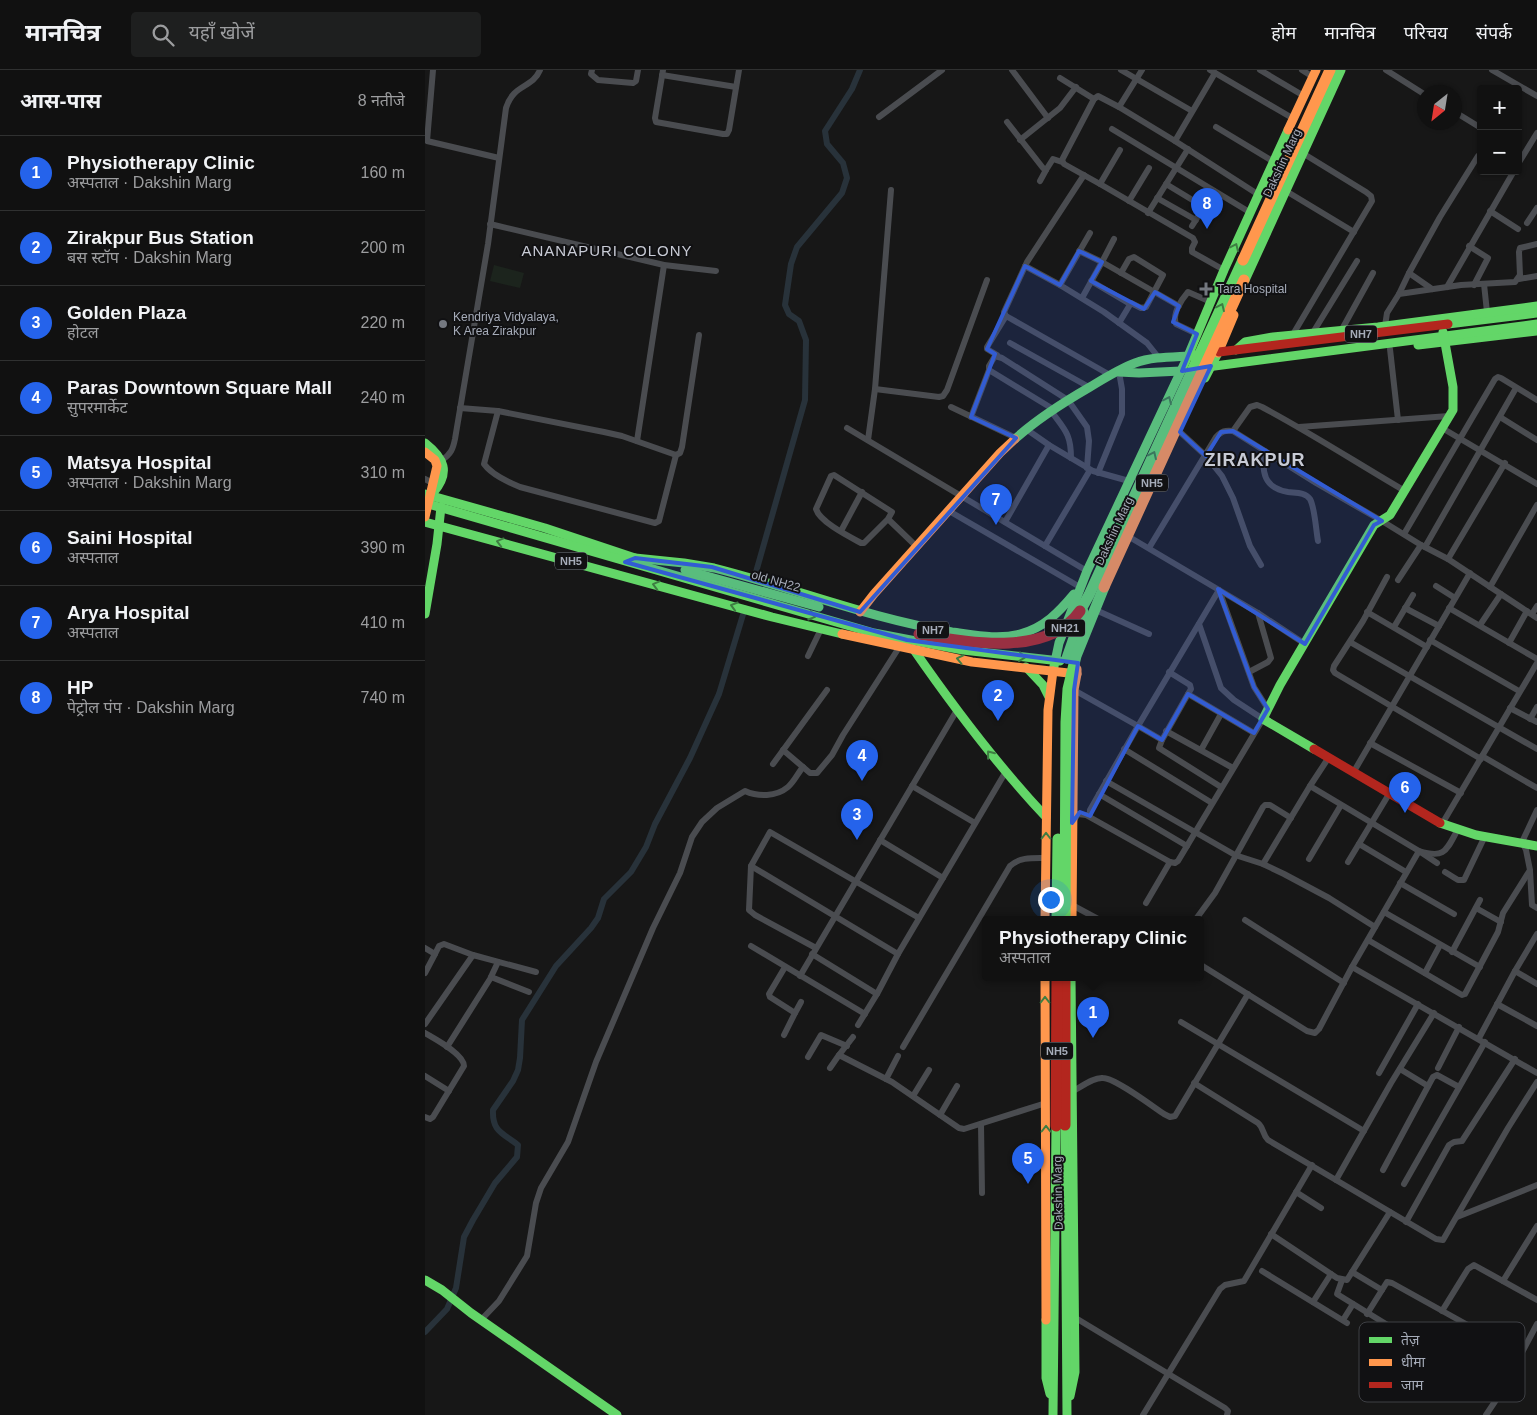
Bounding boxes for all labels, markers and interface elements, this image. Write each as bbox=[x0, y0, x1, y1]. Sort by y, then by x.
search box bbox=[131, 12, 481, 57]
text: मानचित्र bbox=[25, 19, 101, 46]
icon: search bbox=[149, 21, 177, 49]
text: यहाँ खोजें bbox=[189, 22, 255, 43]
text: होम bbox=[1271, 23, 1296, 43]
text: मानचित्र bbox=[1324, 23, 1376, 43]
text: परिचय bbox=[1404, 23, 1448, 43]
text: संपर्क bbox=[1476, 23, 1512, 43]
north arrow bbox=[1417, 85, 1462, 130]
map controls bbox=[1477, 85, 1522, 175]
button: + bbox=[1477, 85, 1522, 130]
text: आस-पास bbox=[20, 89, 101, 112]
text: 8 नतीजे bbox=[358, 92, 405, 109]
street label: Dakshin Marg bbox=[1260, 126, 1304, 200]
button: − bbox=[1477, 130, 1522, 175]
text: Physiotherapy Clinic bbox=[67, 152, 255, 173]
text: 1 bbox=[32, 164, 40, 181]
text: 160 m bbox=[361, 164, 405, 181]
text: अस्पताल · Dakshin Marg bbox=[67, 174, 232, 191]
pin: 8 bbox=[1191, 188, 1223, 229]
text: Zirakpur Bus Station bbox=[67, 227, 254, 248]
text: 2 bbox=[32, 239, 40, 256]
text: 200 m bbox=[361, 239, 405, 256]
district label: ANANAPURI COLONY bbox=[521, 242, 693, 259]
one-way arrow bbox=[1229, 243, 1239, 252]
text: बस स्टॉप · Dakshin Marg bbox=[67, 249, 232, 266]
marker: Tara Hospital bbox=[1199, 282, 1213, 296]
place label: Tara Hospital bbox=[1217, 282, 1287, 296]
text: Golden Plaza bbox=[67, 302, 186, 323]
one-way arrow bbox=[1215, 303, 1225, 312]
place label: Kendriya Vidyalaya, K Area Zirakpur bbox=[453, 310, 559, 338]
text: 3 bbox=[32, 314, 40, 331]
text: 220 m bbox=[361, 314, 405, 331]
marker: Kendriya Vidyalaya, K Area Zirakpur bbox=[437, 318, 449, 330]
text: होटल bbox=[67, 324, 99, 341]
road number: NH7 bbox=[1345, 325, 1377, 342]
text: Paras Downtown Square Mall bbox=[67, 377, 332, 398]
text: 4 bbox=[32, 389, 40, 406]
text: 240 m bbox=[361, 389, 405, 406]
one-way arrow bbox=[1161, 396, 1172, 405]
text: सुपरमार्केट bbox=[67, 399, 128, 416]
district label: ZIRAKPUR bbox=[1205, 450, 1306, 470]
one-way arrow bbox=[1147, 451, 1157, 460]
text: Matsya Hospital bbox=[67, 452, 212, 473]
text: 5 bbox=[32, 464, 40, 481]
text: 310 m bbox=[361, 464, 405, 481]
text: अस्पताल · Dakshin Marg bbox=[67, 474, 232, 491]
road number: NH5 bbox=[1136, 474, 1168, 492]
pin: 7 bbox=[980, 484, 1012, 525]
street label: Dakshin Marg bbox=[1092, 494, 1136, 568]
text: Saini Hospital bbox=[67, 527, 193, 548]
one-way arrow bbox=[495, 537, 504, 548]
text: 6 bbox=[32, 539, 40, 556]
text: 390 m bbox=[361, 539, 405, 556]
text: अस्पताल bbox=[67, 549, 119, 566]
road number: NH5 bbox=[555, 552, 587, 570]
street label: old NH22 bbox=[750, 567, 802, 595]
one-way arrow bbox=[653, 580, 661, 590]
text: Arya Hospital bbox=[67, 602, 189, 623]
one-way arrow bbox=[730, 602, 738, 612]
one-way arrow bbox=[807, 610, 815, 620]
text: 7 bbox=[32, 614, 40, 631]
text: 410 m bbox=[361, 614, 405, 631]
road number: NH21 bbox=[1045, 620, 1085, 636]
road number: NH7 bbox=[917, 622, 949, 638]
text: अस्पताल bbox=[67, 624, 119, 641]
one-way arrow bbox=[1019, 651, 1027, 662]
one-way arrow bbox=[956, 655, 965, 665]
text: HP bbox=[67, 677, 93, 698]
pin: 2 bbox=[982, 680, 1014, 721]
text: 8 bbox=[32, 689, 40, 706]
text: 740 m bbox=[361, 689, 405, 706]
text: पेट्रोल पंप · Dakshin Marg bbox=[67, 699, 235, 716]
pin: 4 bbox=[846, 740, 878, 781]
one-way arrow bbox=[987, 751, 996, 760]
pin: 6 bbox=[1389, 772, 1421, 813]
pin: 3 bbox=[841, 799, 873, 840]
one-way arrow bbox=[1041, 831, 1051, 839]
your location bbox=[1038, 887, 1064, 913]
popup bbox=[982, 916, 1204, 981]
text: Physiotherapy Clinic bbox=[999, 927, 1187, 948]
text: अस्पताल bbox=[999, 949, 1051, 966]
one-way arrow bbox=[1040, 995, 1050, 1003]
pin: 1 bbox=[1077, 997, 1109, 1038]
road number: NH5 bbox=[1041, 1042, 1073, 1059]
one-way arrow bbox=[1041, 1125, 1051, 1132]
pin: 5 bbox=[1012, 1143, 1044, 1184]
street label: Dakshin Marg bbox=[1050, 1156, 1066, 1230]
legend bbox=[1359, 1322, 1525, 1402]
text: तेज़ bbox=[1401, 1331, 1420, 1348]
text: धीमा bbox=[1401, 1354, 1426, 1370]
text: जाम bbox=[1401, 1377, 1424, 1393]

